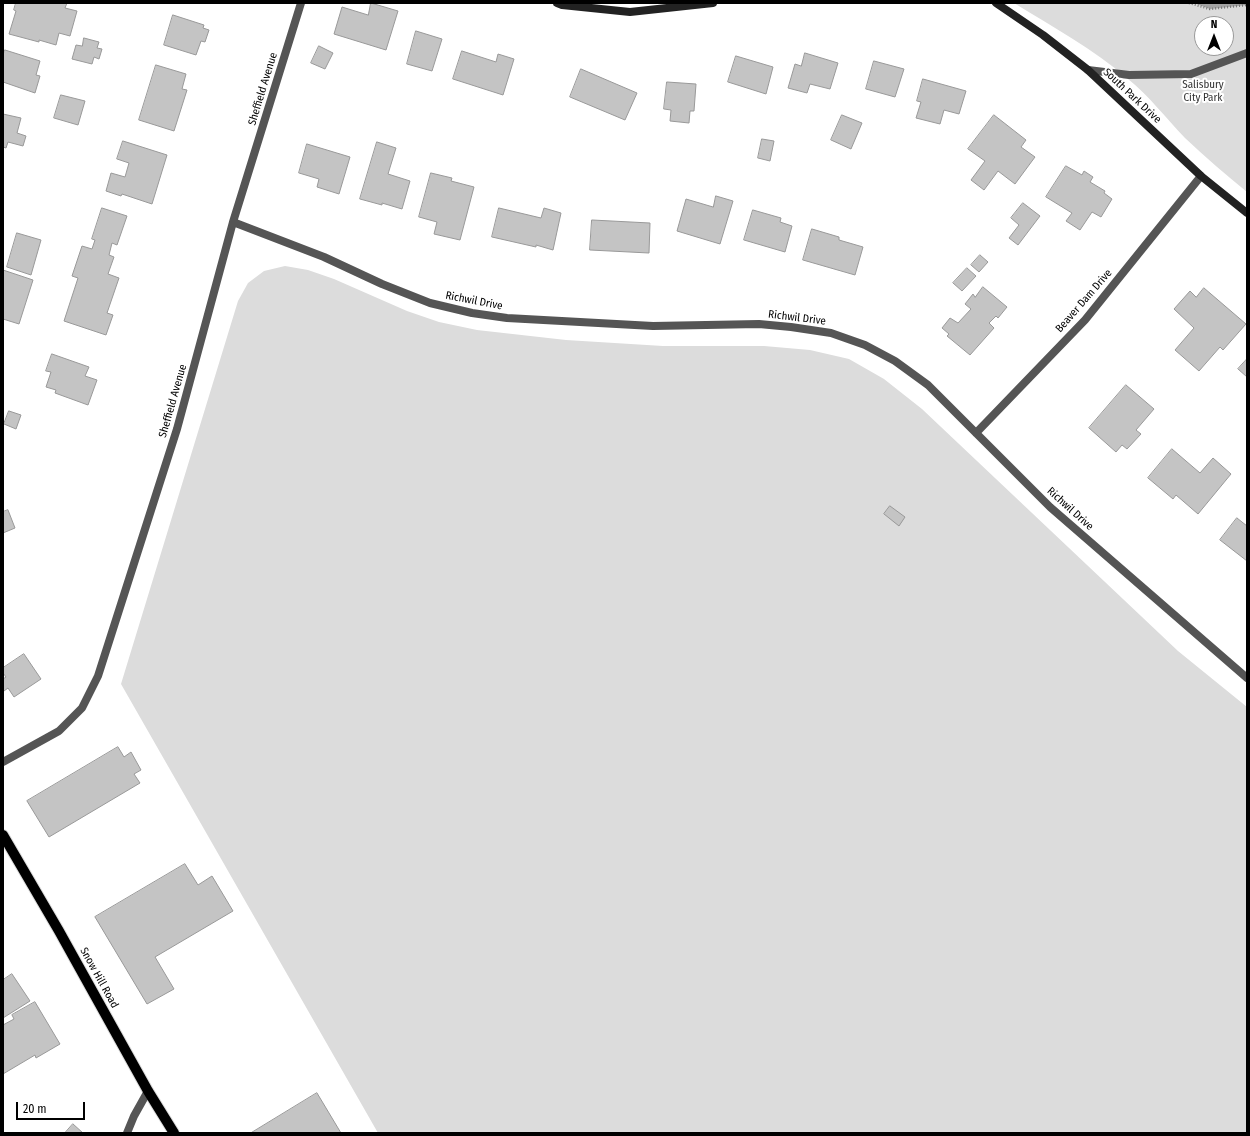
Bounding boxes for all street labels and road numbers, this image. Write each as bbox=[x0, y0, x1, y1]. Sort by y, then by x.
street label: Sheffield Avenue bbox=[246, 51, 280, 127]
street label: South Park Drive bbox=[1100, 66, 1164, 126]
street label: Beaver Dam Drive bbox=[1053, 267, 1115, 335]
street label: Richwil Drive bbox=[444, 289, 504, 313]
street label: Richwil Drive bbox=[767, 308, 827, 328]
street label: Sheffield Avenue bbox=[156, 363, 190, 439]
street label: Richwil Drive bbox=[1044, 485, 1096, 533]
street label: Snow Hill Road bbox=[77, 945, 121, 1011]

